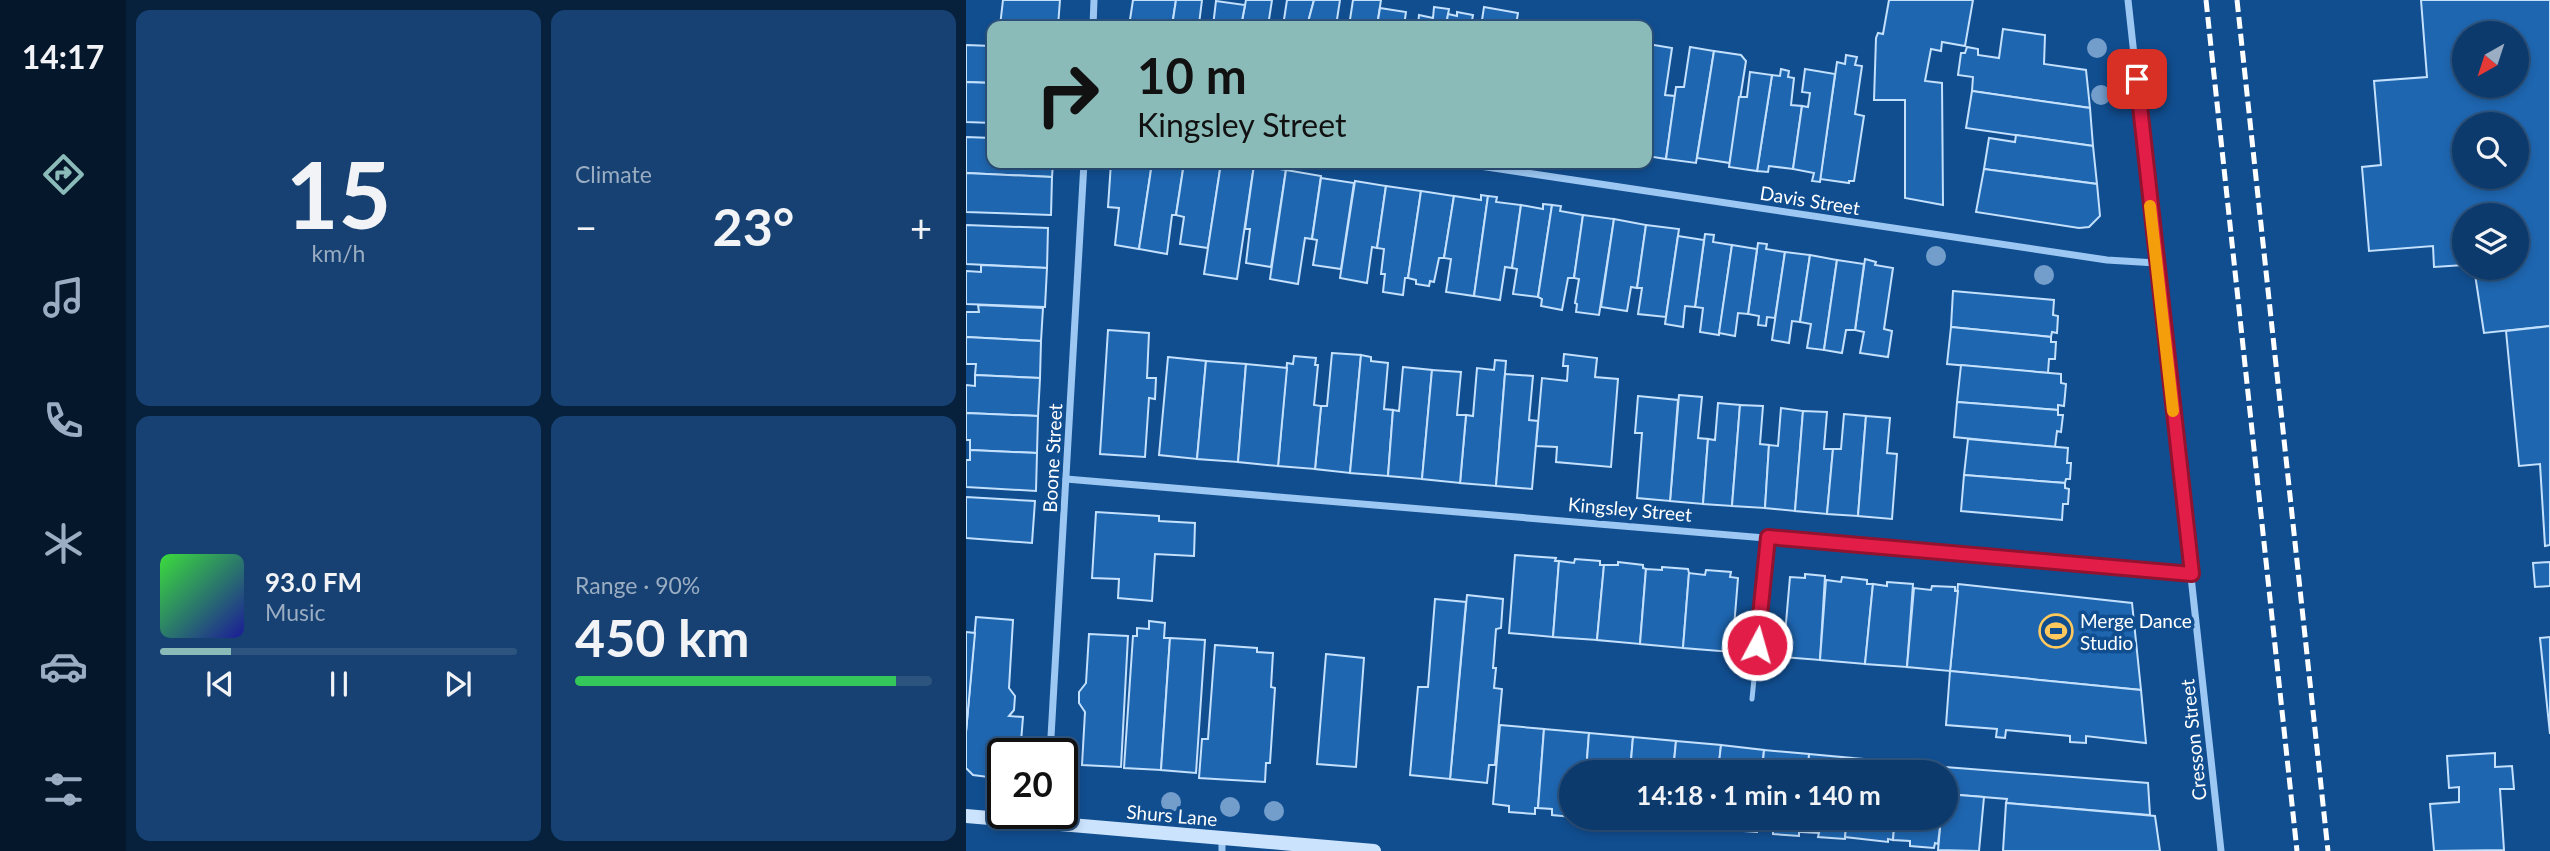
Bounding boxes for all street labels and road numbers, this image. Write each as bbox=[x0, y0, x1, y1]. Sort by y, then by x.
street label: Davis Street bbox=[1758, 181, 1862, 219]
street label: Boone Street bbox=[1038, 403, 1066, 513]
street label: Kingsley Street bbox=[1567, 492, 1693, 526]
street label: Cresson Street bbox=[2175, 678, 2211, 802]
street label: Shurs Lane bbox=[1126, 800, 1218, 830]

